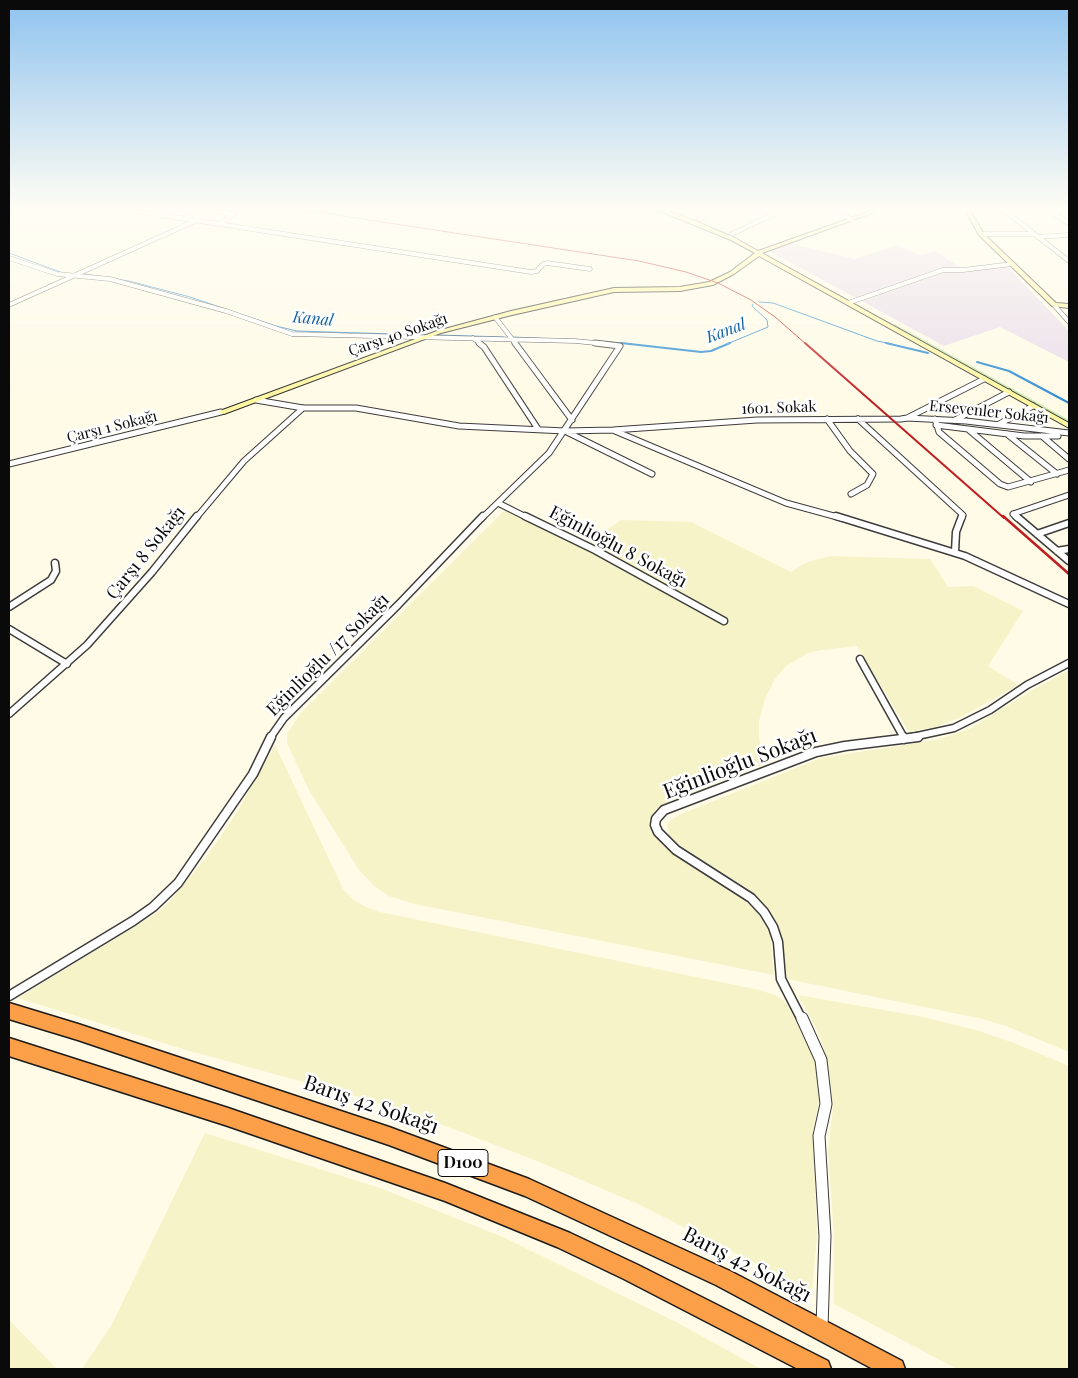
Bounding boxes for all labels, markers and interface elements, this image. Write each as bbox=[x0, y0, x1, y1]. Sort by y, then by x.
water label: Kanal bbox=[292, 308, 334, 330]
street label: Çarşı 40 Sokağı bbox=[346, 310, 450, 360]
water label: Kanal bbox=[703, 315, 749, 347]
street label: Ersevenler Sokağı bbox=[928, 397, 1050, 427]
street label: 1601. Sokak bbox=[741, 398, 817, 418]
street label: Çarşı 1 Sokağı bbox=[65, 407, 159, 447]
street label: Çarşı 8 Sokağı bbox=[102, 502, 190, 604]
street label: Eğinlioğlu 8 Sokağı bbox=[545, 502, 691, 592]
street label: Eğinlioğlu /17 Sokağı bbox=[262, 589, 394, 721]
street label: Eğinlioğlu Sokağı bbox=[660, 723, 820, 805]
street label: Barış 42 Sokağı bbox=[300, 1070, 442, 1140]
road number: D100 bbox=[438, 1150, 488, 1176]
street label: Barış 42 Sokağı bbox=[678, 1222, 816, 1308]

